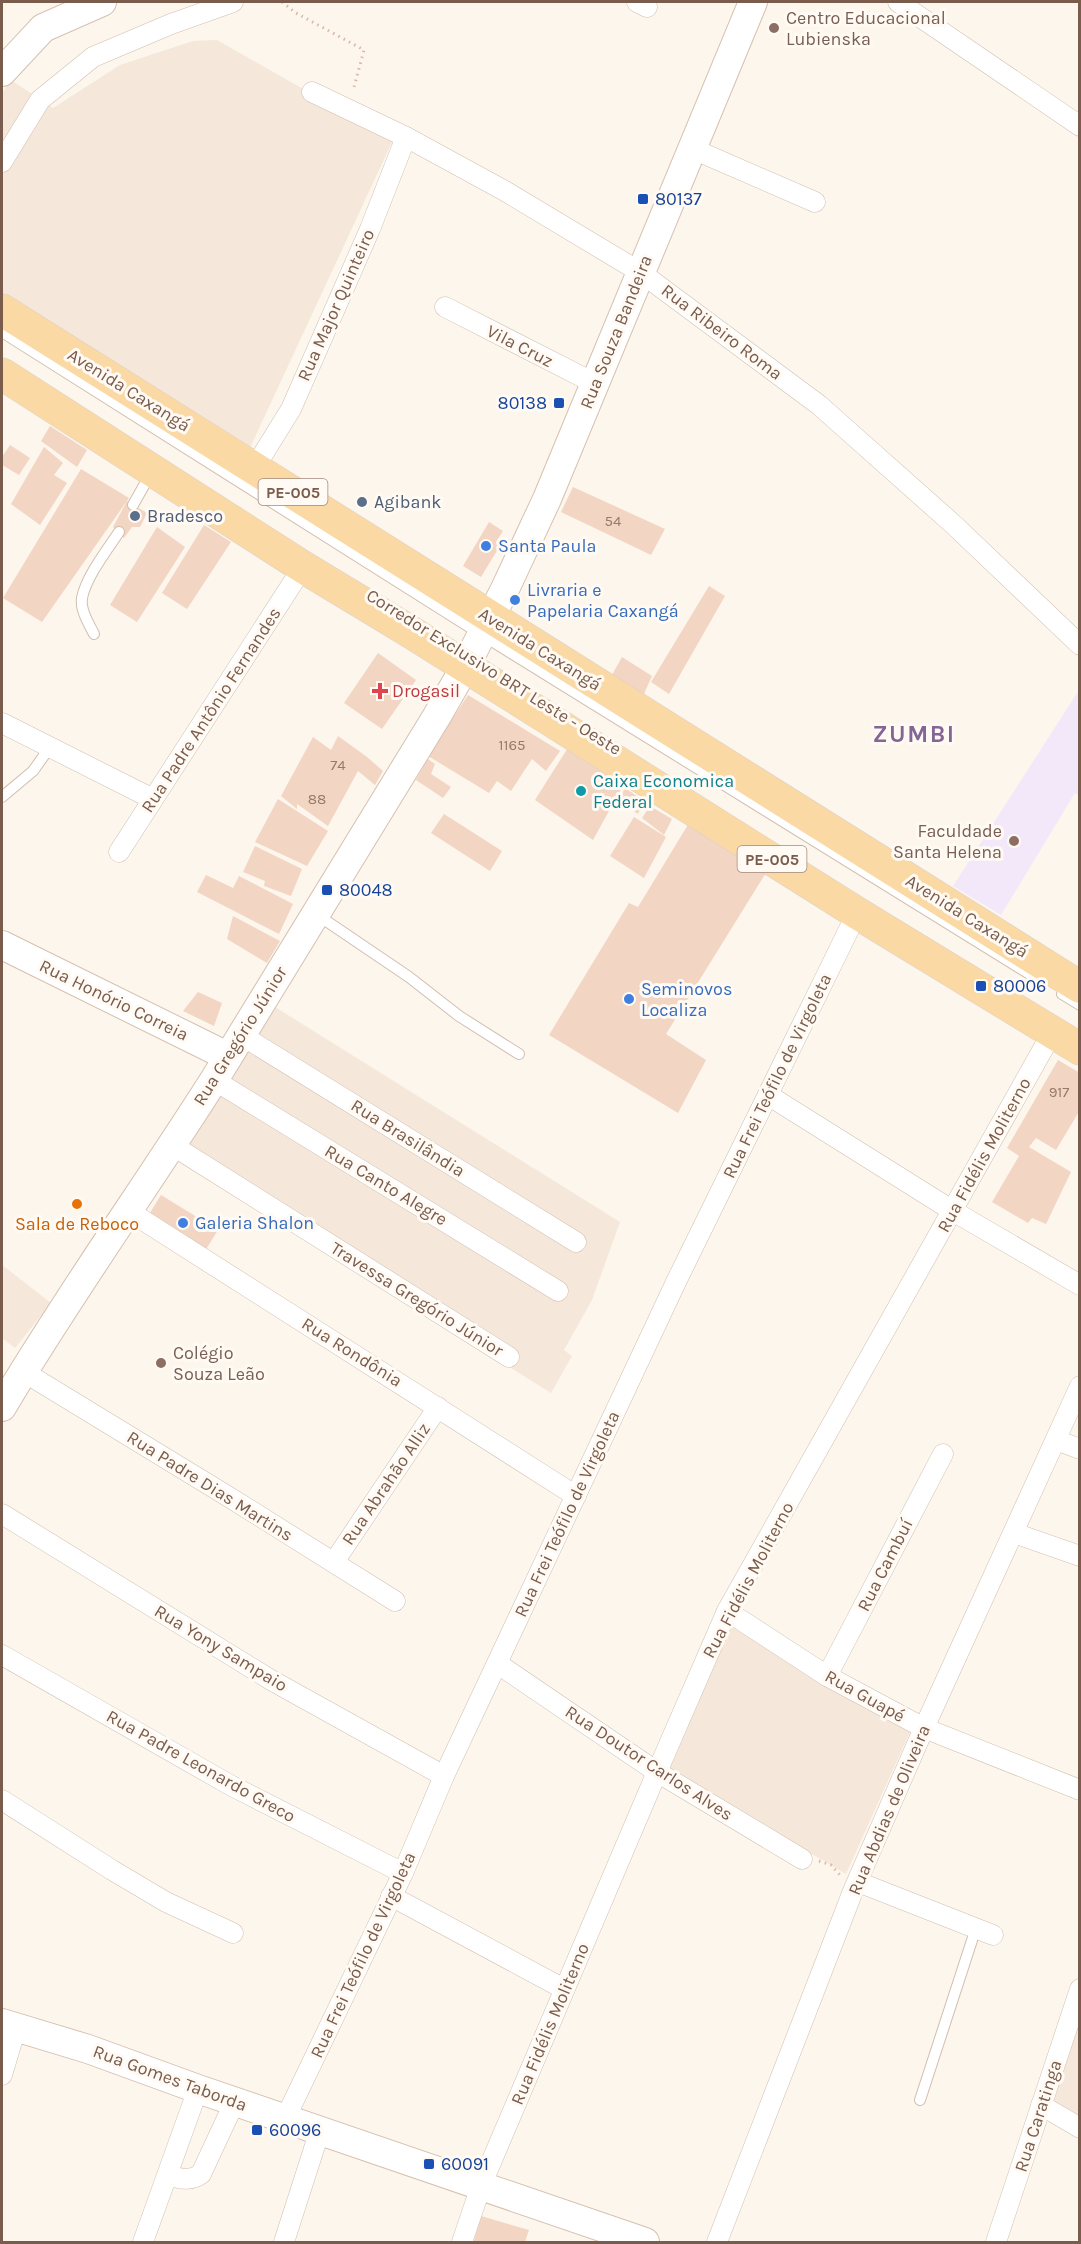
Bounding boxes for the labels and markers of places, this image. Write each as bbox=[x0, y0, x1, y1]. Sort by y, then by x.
place label: Centro Educacional Lubienska bbox=[786, 7, 946, 50]
marker: Centro Educacional Lubienska bbox=[767, 21, 781, 35]
place label: 80137 bbox=[655, 188, 702, 210]
marker: 80137 bbox=[636, 192, 650, 206]
place label: 80138 bbox=[498, 392, 547, 414]
marker: 80138 bbox=[552, 396, 566, 410]
place label: Agibank bbox=[374, 491, 441, 513]
marker: Agibank bbox=[355, 495, 369, 509]
place label: Bradesco bbox=[147, 505, 223, 527]
marker: Bradesco bbox=[128, 509, 142, 523]
place label: Santa Paula bbox=[498, 535, 596, 557]
marker: Santa Paula bbox=[479, 539, 493, 553]
place label: Livraria e Papelaria Caxangá bbox=[527, 579, 679, 622]
marker: Livraria e Papelaria Caxangá bbox=[508, 593, 522, 607]
place label: Drogasil bbox=[392, 680, 460, 702]
marker: Drogasil bbox=[373, 684, 387, 698]
place label: Caixa Economica Federal bbox=[593, 770, 734, 813]
marker: Caixa Economica Federal bbox=[574, 784, 588, 798]
place label: Faculdade Santa Helena bbox=[893, 820, 1002, 863]
marker: Faculdade Santa Helena bbox=[1007, 834, 1021, 848]
place label: 80048 bbox=[339, 879, 393, 901]
marker: 80048 bbox=[320, 883, 334, 897]
place label: 80006 bbox=[993, 975, 1046, 997]
place label: Seminovos Localiza bbox=[641, 978, 732, 1021]
marker: 80006 bbox=[974, 979, 988, 993]
marker: Seminovos Localiza bbox=[622, 992, 636, 1006]
marker: Sala de Reboco bbox=[70, 1197, 84, 1211]
place label: Galeria Shalon bbox=[195, 1212, 314, 1234]
place label: Sala de Reboco bbox=[15, 1213, 139, 1235]
marker: Galeria Shalon bbox=[176, 1216, 190, 1230]
place label: Colégio Souza Leão bbox=[173, 1342, 265, 1385]
marker: Colégio Souza Leão bbox=[154, 1356, 168, 1370]
place label: 60096 bbox=[269, 2119, 321, 2141]
marker: 60096 bbox=[250, 2123, 264, 2137]
place label: 60091 bbox=[441, 2153, 489, 2175]
marker: 60091 bbox=[422, 2157, 436, 2171]

